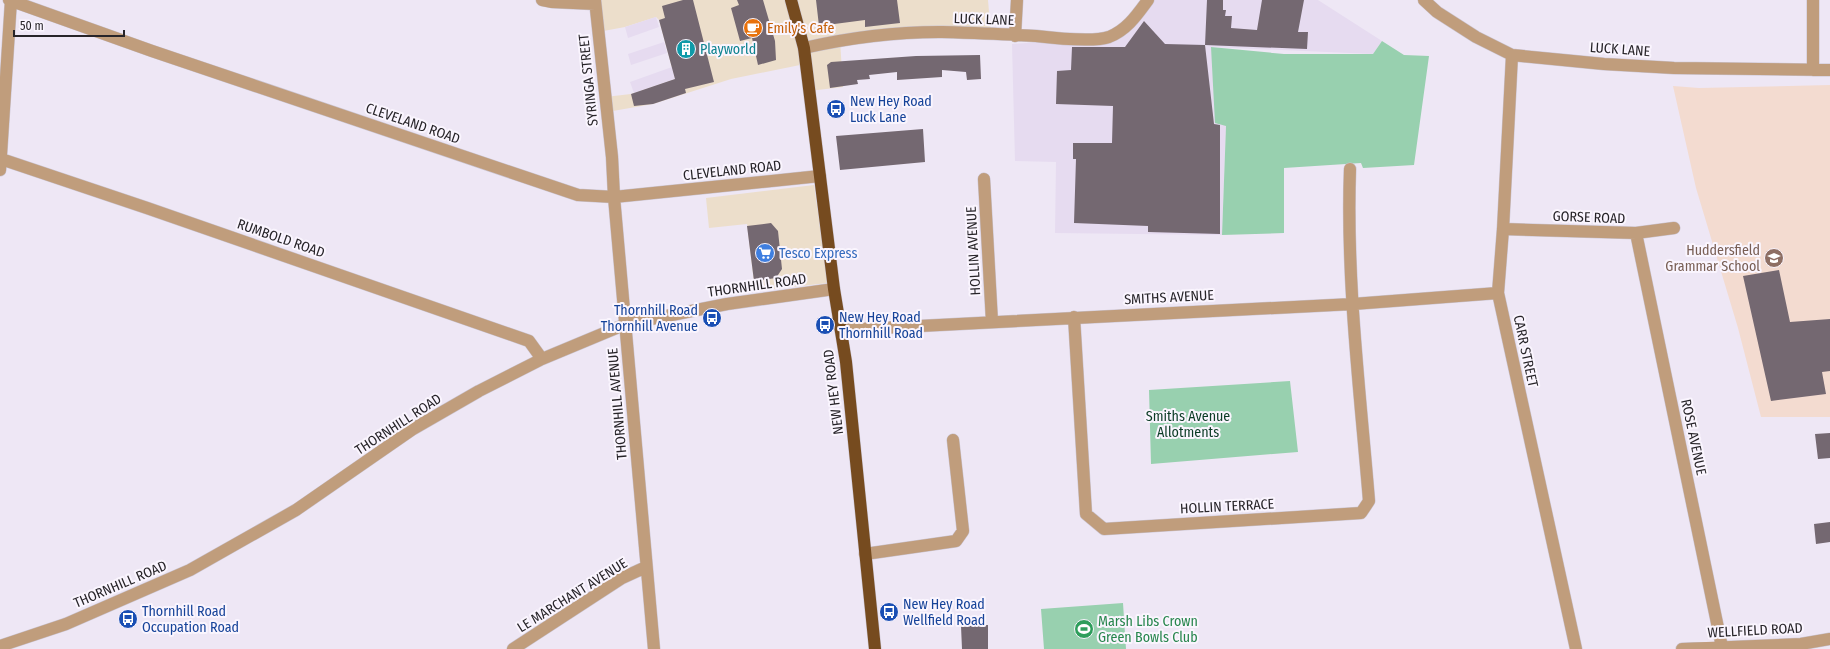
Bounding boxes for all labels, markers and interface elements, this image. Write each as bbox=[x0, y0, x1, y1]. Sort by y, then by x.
street label: LUCK LANE bbox=[953, 10, 1015, 29]
scale bar bbox=[14, 12, 124, 38]
cafe icon: Emily's Cafe bbox=[742, 17, 764, 39]
text: 50 m bbox=[20, 19, 44, 33]
place label: Emily's Cafe bbox=[767, 20, 834, 37]
street label: SYRINGA STREET bbox=[575, 33, 602, 127]
building icon: Playworld bbox=[675, 38, 697, 60]
street label: LUCK LANE bbox=[1589, 39, 1651, 60]
place label: Playworld bbox=[700, 41, 756, 58]
place label: New Hey Road Luck Lane bbox=[850, 93, 932, 126]
bus stop icon: New Hey Road Luck Lane bbox=[825, 98, 847, 120]
street label: CLEVELAND ROAD bbox=[363, 99, 462, 148]
street label: CLEVELAND ROAD bbox=[682, 157, 782, 184]
street label: HOLLIN AVENUE bbox=[963, 206, 984, 296]
street label: GORSE ROAD bbox=[1552, 208, 1626, 227]
street label: RUMBOLD ROAD bbox=[235, 216, 327, 261]
supermarket icon: Tesco Express bbox=[754, 242, 776, 264]
place label: Huddersfield Grammar School bbox=[1665, 242, 1760, 275]
place label: Tesco Express bbox=[779, 245, 857, 262]
school or university icon: Huddersfield Grammar School bbox=[1763, 247, 1785, 269]
street label: THORNHILL ROAD bbox=[707, 270, 807, 301]
street label: SMITHS AVENUE bbox=[1124, 287, 1215, 308]
place label: Thornhill Road Thornhill Avenue bbox=[601, 302, 698, 335]
bus stop icon: Thornhill Road Thornhill Avenue bbox=[701, 307, 723, 329]
place label: New Hey Road Thornhill Road bbox=[839, 309, 923, 342]
street label: CARR STREET bbox=[1510, 313, 1542, 389]
bus stop icon: New Hey Road Thornhill Road bbox=[814, 314, 836, 336]
street label: THORNHILL AVENUE bbox=[604, 347, 631, 460]
street label: NEW HEY ROAD bbox=[820, 348, 847, 436]
street label: THORNHILL ROAD bbox=[352, 390, 445, 459]
street label: ROSE AVENUE bbox=[1677, 398, 1710, 477]
park label: Smiths Avenue Allotments bbox=[1146, 408, 1230, 441]
street label: HOLLIN TERRACE bbox=[1179, 496, 1275, 517]
street label: LE MARCHANT AVENUE bbox=[514, 555, 631, 636]
street label: THORNHILL ROAD bbox=[71, 557, 169, 612]
place label: New Hey Road Wellfield Road bbox=[903, 596, 985, 629]
bus stop icon: New Hey Road Wellfield Road bbox=[878, 601, 900, 623]
place label: Thornhill Road Occupation Road bbox=[142, 603, 239, 636]
bus stop icon: Thornhill Road Occupation Road bbox=[117, 608, 139, 630]
place label: Marsh Libs Crown Green Bowls Club bbox=[1098, 613, 1198, 646]
sports icon: Marsh Libs Crown Green Bowls Club bbox=[1073, 618, 1095, 640]
street label: WELLFIELD ROAD bbox=[1707, 620, 1803, 641]

